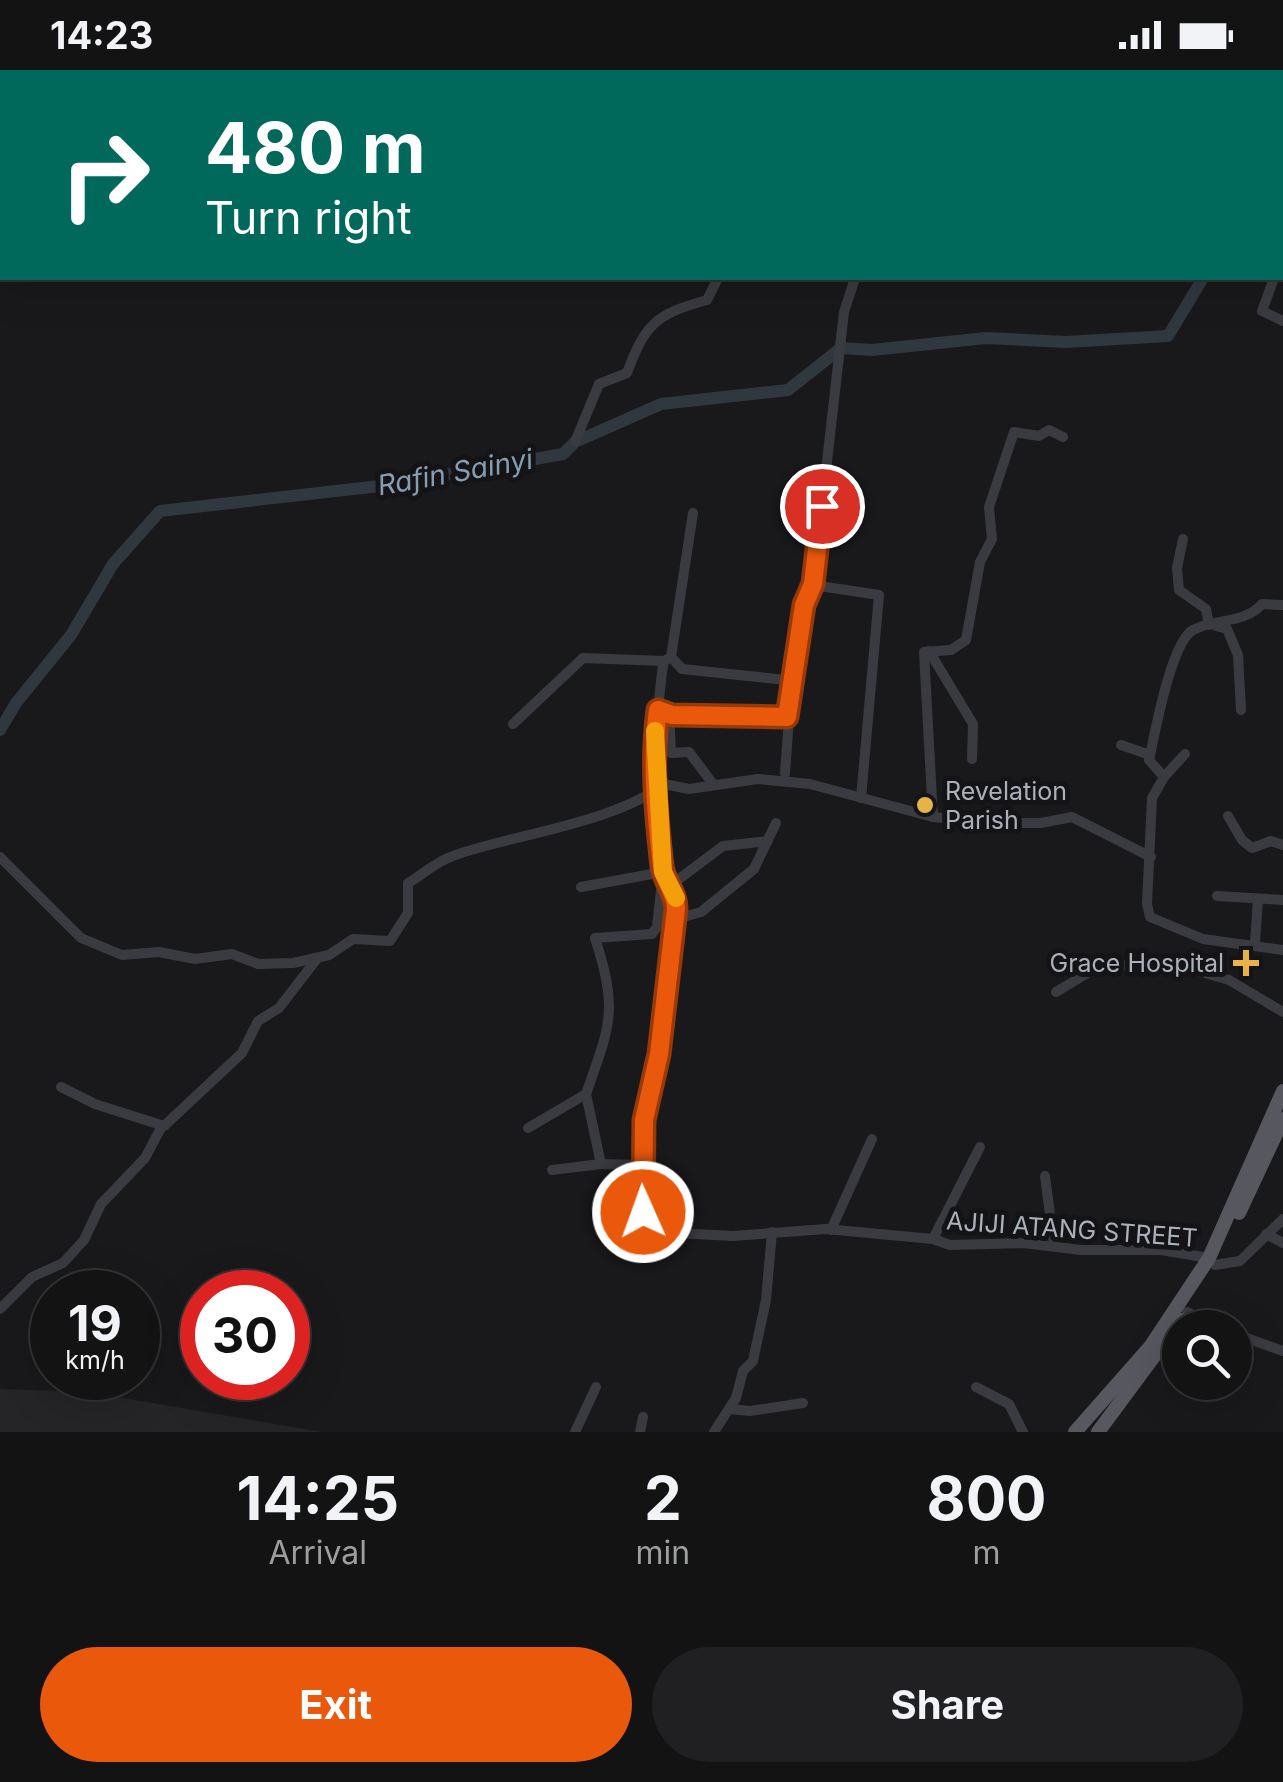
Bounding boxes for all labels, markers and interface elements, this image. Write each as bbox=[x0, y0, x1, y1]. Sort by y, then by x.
text: 14:23 bbox=[50, 12, 153, 58]
text: 480 m bbox=[205, 105, 426, 190]
icon: right bbox=[40, 110, 170, 240]
text: Turn right bbox=[205, 190, 412, 245]
water label: Rafin Sainyi bbox=[375, 441, 536, 502]
pin bbox=[780, 464, 865, 549]
icon: arrive bbox=[795, 479, 850, 534]
place label: Revelation Parish bbox=[945, 776, 1067, 835]
marker: Revelation Parish bbox=[914, 794, 936, 816]
place label: Grace Hospital bbox=[1049, 948, 1224, 978]
marker: Grace Hospital bbox=[1233, 950, 1259, 976]
position arrow bbox=[591, 1160, 695, 1264]
street label: AJIJI ATANG STREET bbox=[945, 1205, 1199, 1253]
speed limit sign: 30 bbox=[180, 1270, 310, 1400]
text: 19 bbox=[68, 1293, 122, 1353]
map controls bbox=[1162, 1310, 1252, 1400]
button: search bbox=[1162, 1310, 1252, 1400]
text: km/h bbox=[65, 1345, 125, 1375]
text: 14:25 bbox=[236, 1462, 399, 1534]
text: 2 bbox=[644, 1462, 682, 1534]
text: 800 bbox=[927, 1462, 1047, 1534]
text: Arrival bbox=[269, 1533, 367, 1572]
text: min bbox=[635, 1533, 690, 1572]
text: m bbox=[973, 1533, 1001, 1572]
button: Exit bbox=[40, 1647, 632, 1762]
button: Share bbox=[652, 1647, 1243, 1762]

